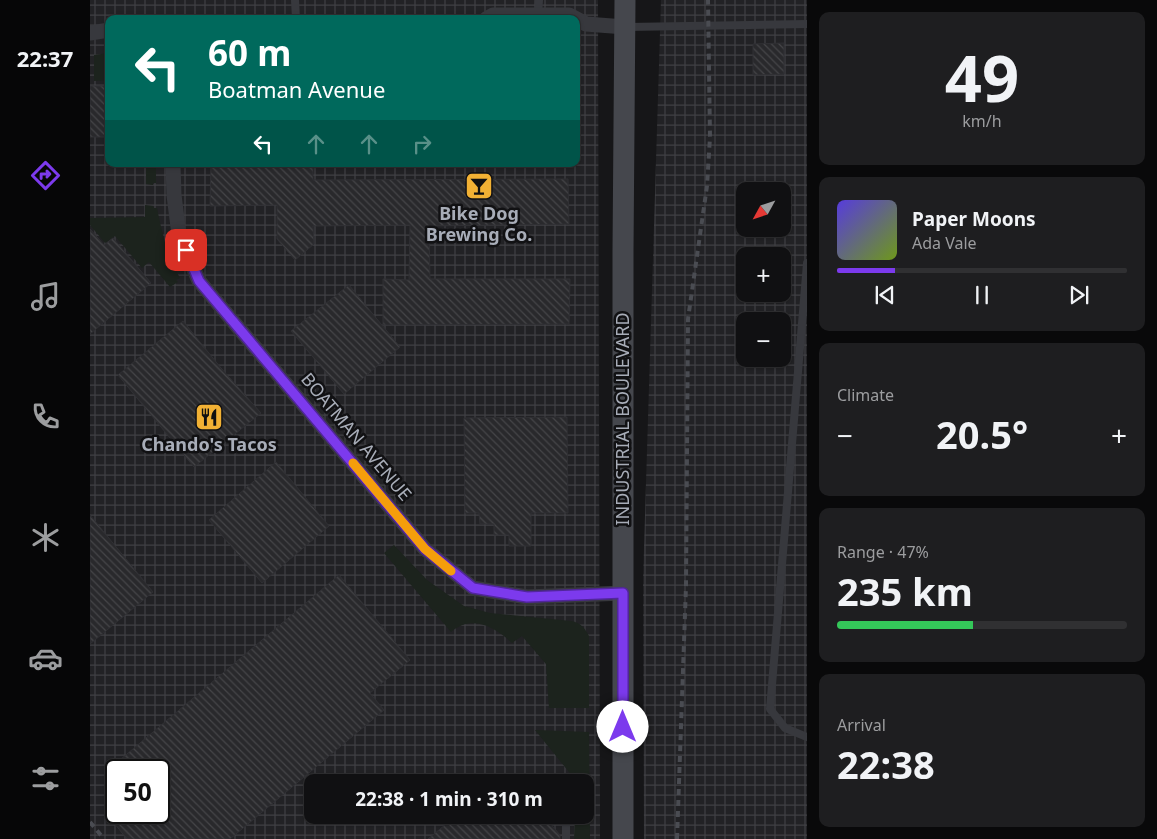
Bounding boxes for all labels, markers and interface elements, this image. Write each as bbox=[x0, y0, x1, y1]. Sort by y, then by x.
text: 60 m bbox=[208, 29, 291, 76]
text: 49 bbox=[945, 33, 1019, 121]
icon: left bbox=[125, 35, 190, 100]
text: 22:37 bbox=[17, 43, 73, 73]
text: Boatman Avenue bbox=[208, 74, 385, 104]
text: km/h bbox=[962, 110, 1002, 132]
icon: left bbox=[249, 130, 277, 158]
icon: ahead bbox=[302, 130, 330, 158]
icon: ahead bbox=[355, 130, 383, 158]
icon: right bbox=[408, 130, 436, 158]
icon: directions bbox=[28, 158, 63, 193]
bar icon: Bike Dog Brewing Co. bbox=[464, 171, 494, 201]
north arrow bbox=[736, 182, 791, 238]
map controls bbox=[736, 182, 791, 367]
place label: Bike Dog Brewing Co. bbox=[426, 201, 532, 246]
text: Paper Moons bbox=[912, 206, 1036, 232]
pin bbox=[165, 229, 207, 271]
text: Ada Vale bbox=[912, 232, 977, 254]
icon: arrive bbox=[172, 236, 200, 264]
button: + bbox=[736, 247, 791, 302]
icon: music bbox=[28, 279, 63, 314]
icon: previous bbox=[871, 281, 899, 309]
icon: pause bbox=[968, 281, 996, 309]
icon: next bbox=[1065, 281, 1093, 309]
street label: INDUSTRIAL BOULEVARD bbox=[610, 312, 634, 526]
button: − bbox=[736, 312, 791, 367]
street label: BOATMAN AVENUE bbox=[296, 367, 417, 505]
text: Climate bbox=[837, 384, 894, 406]
icon: phone bbox=[28, 399, 63, 434]
restaurant icon: Chando's Tacos bbox=[194, 402, 224, 432]
text: 20.5° bbox=[936, 408, 1028, 460]
text: − bbox=[837, 416, 853, 454]
text: + bbox=[1111, 416, 1127, 454]
place label: Chando's Tacos bbox=[141, 432, 277, 456]
icon: climate bbox=[28, 520, 63, 555]
text: Range · 47% bbox=[837, 541, 929, 563]
text: 235 km bbox=[837, 565, 973, 617]
icon: car bbox=[28, 641, 63, 676]
position arrow bbox=[596, 700, 648, 752]
text: Arrival bbox=[837, 714, 886, 736]
text: 22:38 bbox=[837, 738, 935, 790]
speed limit sign: 50 bbox=[105, 759, 170, 824]
icon: filters bbox=[28, 761, 63, 796]
text: 22:38 · 1 min · 310 m bbox=[355, 786, 543, 812]

